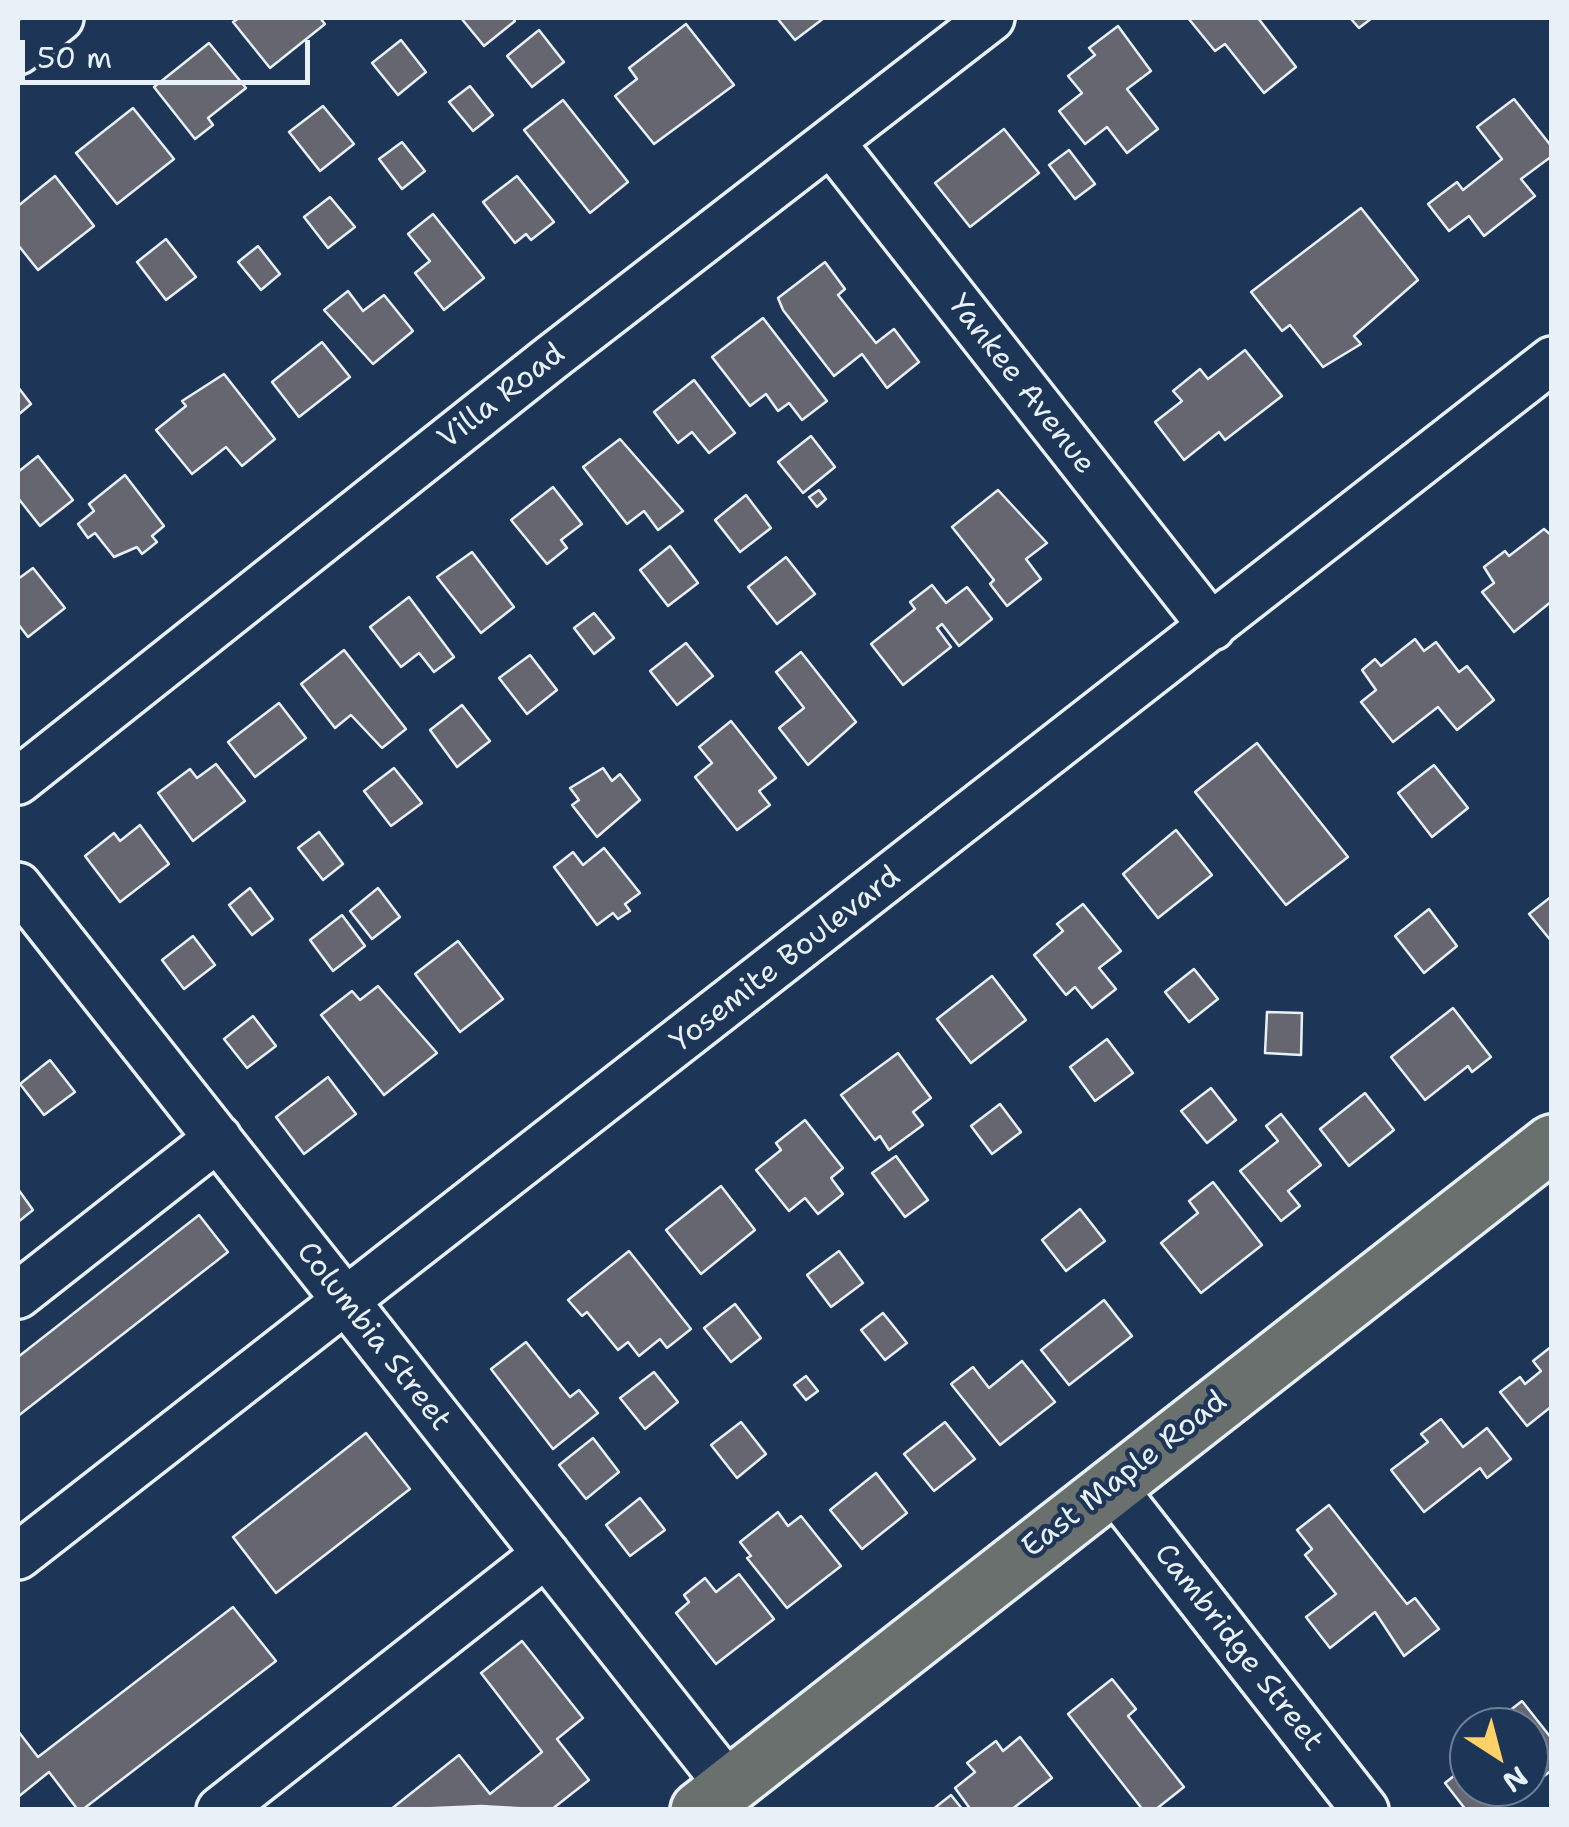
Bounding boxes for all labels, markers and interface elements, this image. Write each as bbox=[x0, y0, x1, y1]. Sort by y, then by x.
scale bar bbox=[25, 20, 315, 82]
text: 50 m bbox=[37, 37, 112, 78]
street label: Yankee Avenue bbox=[940, 288, 1102, 482]
street label: Villa Road bbox=[432, 336, 572, 458]
street label: Yosemite Boulevard bbox=[664, 859, 908, 1061]
street label: Columbia Street bbox=[288, 1235, 458, 1439]
street label: East Maple Road bbox=[1015, 1384, 1235, 1566]
street label: Cambridge Street bbox=[1146, 1537, 1330, 1759]
north arrow bbox=[1449, 1707, 1549, 1807]
text: N bbox=[1495, 1758, 1536, 1802]

